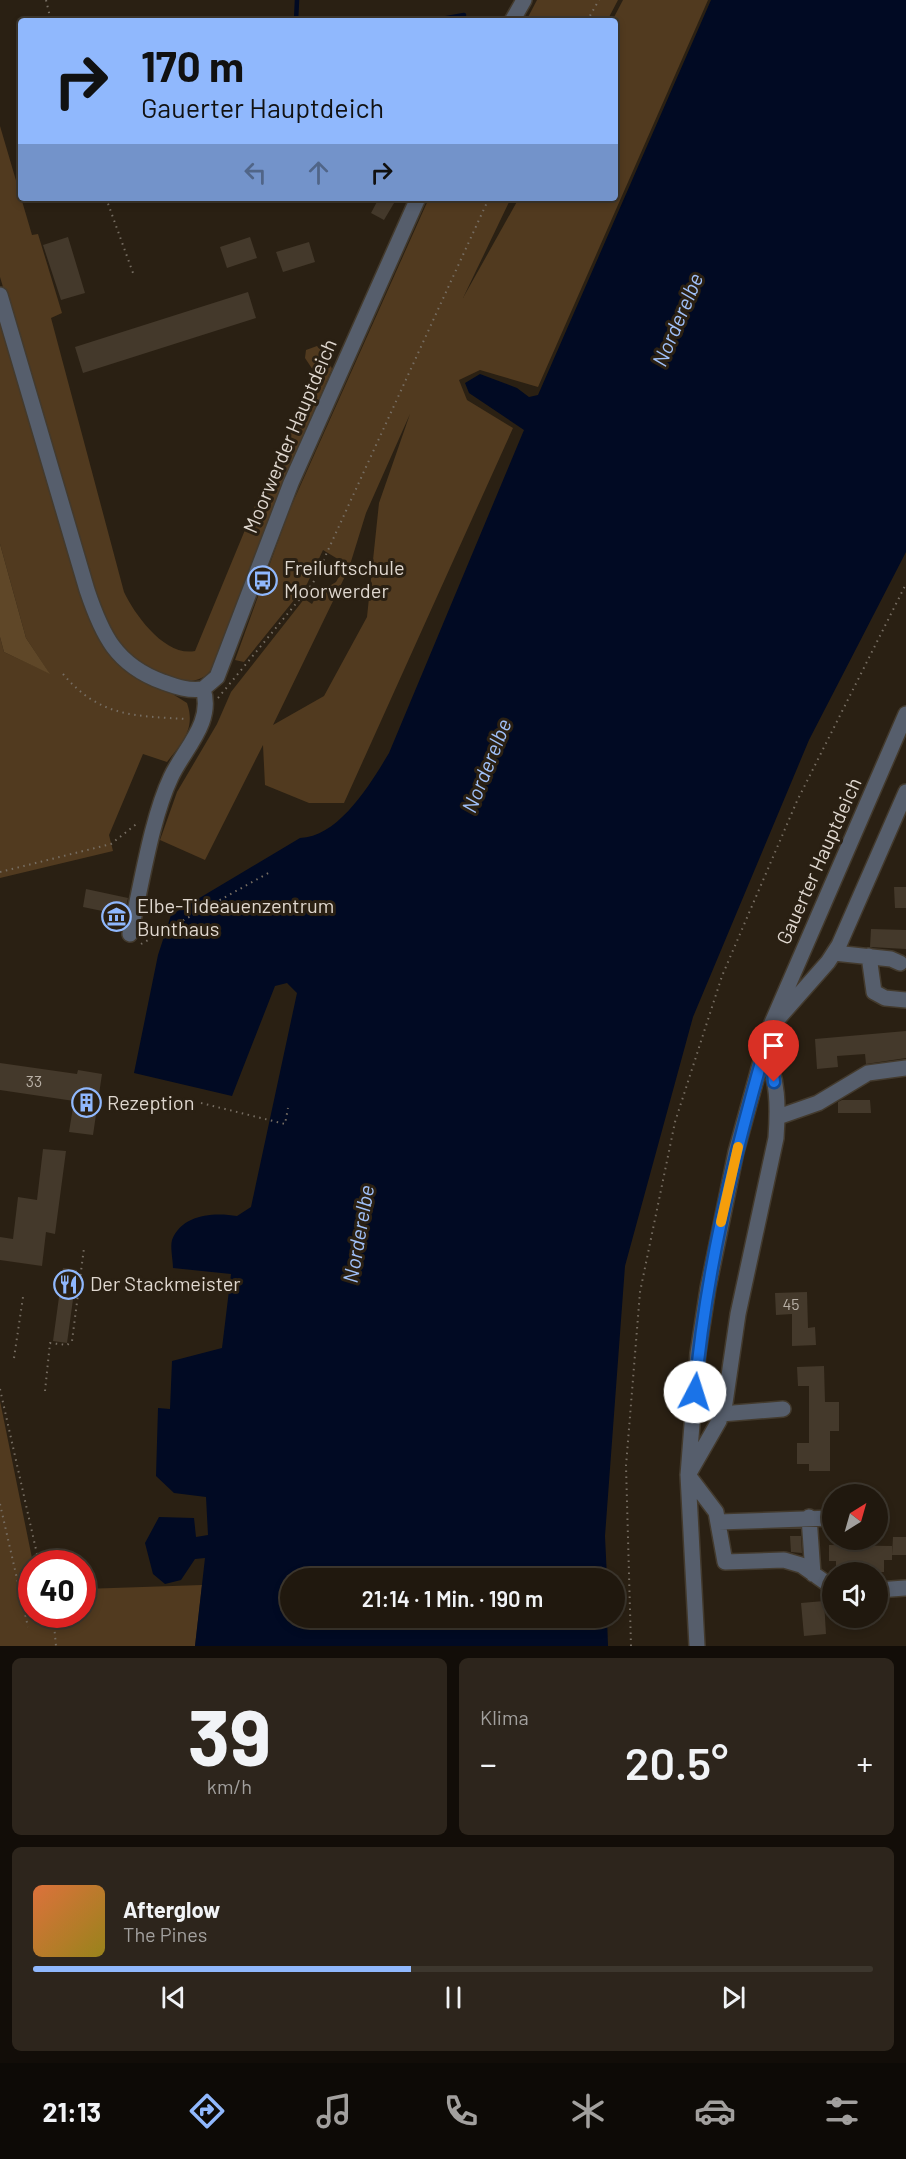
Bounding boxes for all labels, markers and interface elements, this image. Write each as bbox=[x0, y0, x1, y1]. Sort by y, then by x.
text: 170 m bbox=[141, 40, 244, 90]
icon: right bbox=[42, 42, 120, 120]
text: Gauerter Hauptdeich bbox=[141, 91, 384, 123]
icon: left bbox=[239, 156, 272, 189]
icon: ahead bbox=[302, 156, 335, 189]
icon: right bbox=[365, 156, 398, 189]
water label: Norderelbe bbox=[646, 269, 707, 370]
street label: Moorwerder Hauptdeich bbox=[237, 335, 341, 536]
place label: Freiluftschule Moorwerder bbox=[284, 555, 405, 602]
bus stop icon: Freiluftschule Moorwerder bbox=[247, 564, 279, 596]
water label: Norderelbe bbox=[456, 715, 516, 816]
street label: Gauerter Hauptdeich bbox=[770, 773, 866, 948]
place label: Elbe-Tideauenzentrum Bunthaus bbox=[137, 893, 334, 940]
museum icon: Elbe-Tideauenzentrum Bunthaus bbox=[100, 901, 132, 933]
pin bbox=[748, 1020, 799, 1082]
icon: arrive bbox=[757, 1029, 790, 1062]
house number: 33 bbox=[26, 1071, 42, 1090]
building icon: Rezeption bbox=[70, 1087, 102, 1119]
place label: Rezeption bbox=[107, 1090, 195, 1114]
water label: Norderelbe bbox=[337, 1183, 378, 1285]
restaurant icon: Der Stackmeister bbox=[53, 1268, 85, 1300]
place label: Der Stackmeister bbox=[90, 1271, 241, 1295]
house number: 45 bbox=[782, 1294, 800, 1313]
position arrow bbox=[663, 1360, 727, 1424]
north arrow bbox=[822, 1484, 888, 1550]
map controls bbox=[822, 1484, 888, 1628]
speed limit sign: 40 bbox=[18, 1550, 96, 1628]
button: sound bbox=[822, 1562, 888, 1628]
text: 21:14 · 1 Min. · 190 m bbox=[362, 1585, 543, 1611]
text: 39 bbox=[188, 1688, 271, 1782]
text: Klima bbox=[480, 1705, 529, 1729]
text: 20.5° bbox=[625, 1735, 728, 1789]
text: − bbox=[480, 1743, 497, 1783]
text: + bbox=[856, 1743, 873, 1783]
text: km/h bbox=[207, 1774, 252, 1798]
text: Afterglow bbox=[123, 1896, 220, 1922]
text: The Pines bbox=[123, 1922, 207, 1946]
icon: previous bbox=[157, 1981, 190, 2014]
icon: pause bbox=[437, 1981, 470, 2014]
icon: next bbox=[717, 1981, 750, 2014]
icon: directions bbox=[186, 2090, 228, 2132]
icon: music bbox=[313, 2090, 355, 2132]
icon: phone bbox=[440, 2090, 482, 2132]
icon: climate bbox=[567, 2090, 609, 2132]
icon: car bbox=[694, 2090, 736, 2132]
icon: filters bbox=[821, 2090, 863, 2132]
text: 21:13 bbox=[43, 2095, 101, 2127]

